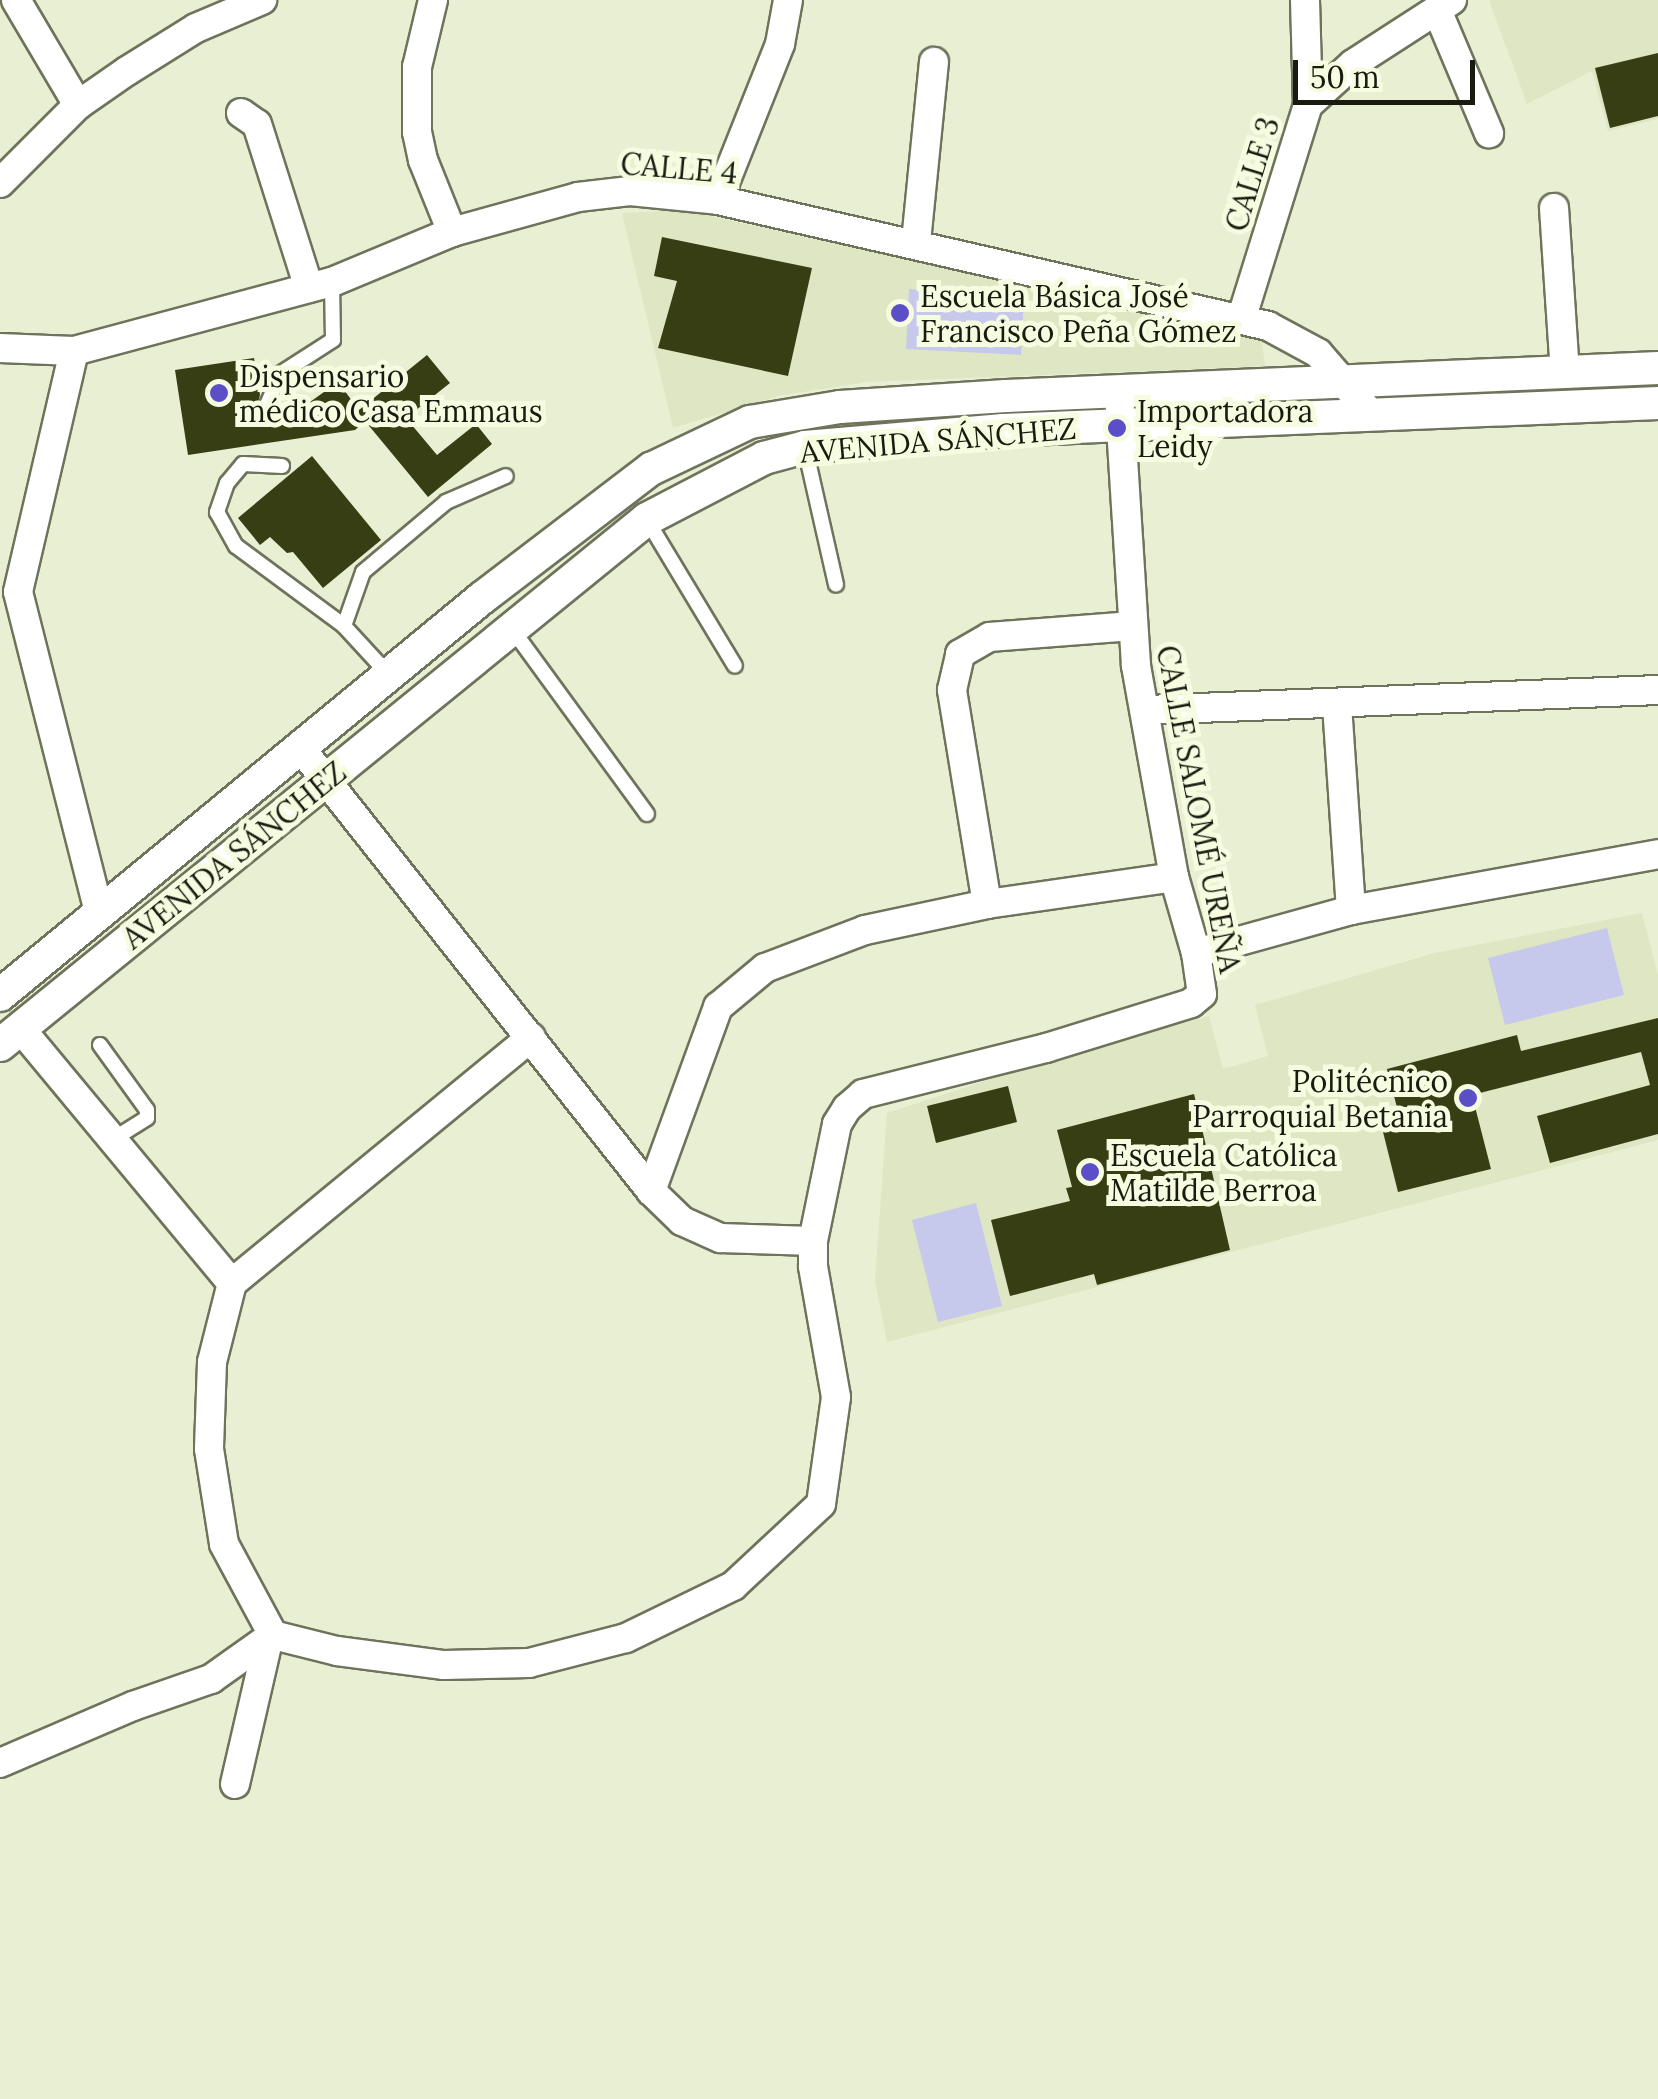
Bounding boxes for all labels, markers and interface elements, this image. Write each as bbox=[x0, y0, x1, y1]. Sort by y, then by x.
scale bar bbox=[1298, 40, 1480, 102]
text: 50 m bbox=[1310, 58, 1380, 96]
street label: CALLE 3 bbox=[1218, 113, 1286, 235]
street label: CALLE 4 bbox=[619, 145, 739, 191]
place label: Escuela Básica José Francisco Peña Gómez bbox=[920, 278, 1237, 348]
marker: Escuela Básica José Francisco Peña Gómez bbox=[889, 302, 911, 324]
place label: Dispensario médico Casa Emmaus bbox=[239, 358, 543, 428]
marker: Dispensario médico Casa Emmaus bbox=[208, 382, 230, 404]
place label: Importadora Leidy bbox=[1137, 393, 1313, 464]
street label: AVENIDA SÁNCHEZ bbox=[798, 410, 1078, 470]
marker: Importadora Leidy bbox=[1106, 417, 1128, 439]
street label: CALLE SALOMÉ UREÑA bbox=[1150, 642, 1248, 976]
street label: AVENIDA SÁNCHEZ bbox=[115, 754, 353, 956]
place label: Politécnico Parroquial Betania bbox=[1192, 1063, 1448, 1134]
marker: Politécnico Parroquial Betania bbox=[1457, 1087, 1479, 1109]
place label: Escuela Católica Matilde Berroa bbox=[1110, 1137, 1338, 1208]
marker: Escuela Católica Matilde Berroa bbox=[1079, 1161, 1101, 1183]

